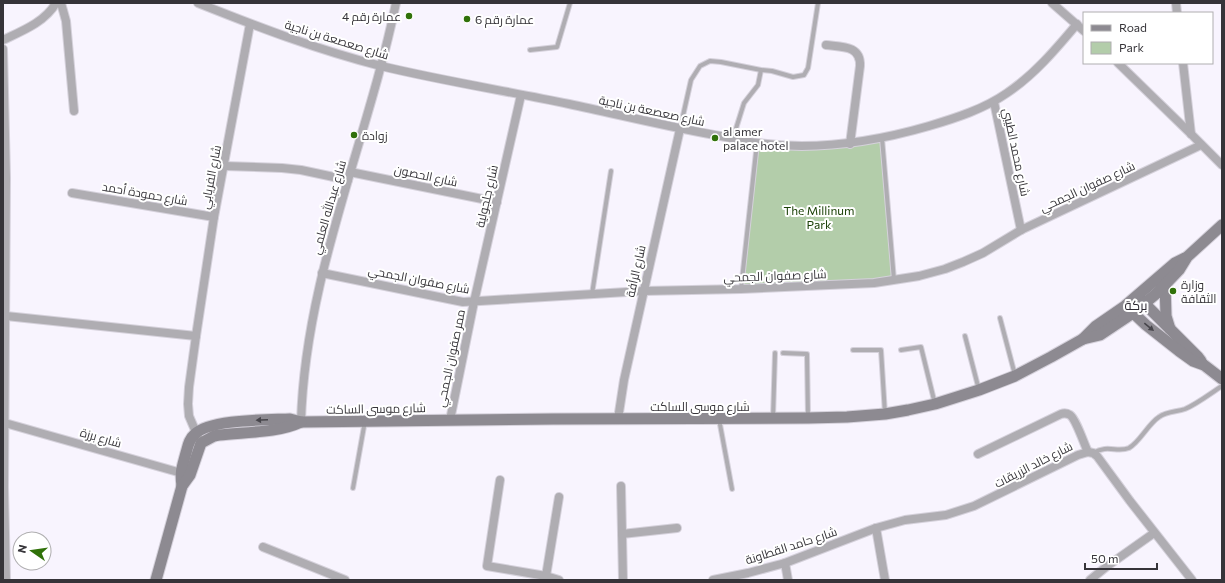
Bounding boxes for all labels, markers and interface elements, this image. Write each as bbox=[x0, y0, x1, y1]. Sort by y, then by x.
place label: عمارة رقم 4 bbox=[342, 9, 401, 25]
marker: عمارة رقم 4 bbox=[404, 11, 414, 21]
place label: عمارة رقم 6 bbox=[475, 12, 534, 28]
legend bbox=[1083, 12, 1213, 64]
marker: عمارة رقم 6 bbox=[462, 14, 472, 24]
street label: شارع صعصعة بن ناجية bbox=[283, 17, 391, 63]
text: Road bbox=[1119, 20, 1147, 34]
text: Park bbox=[1119, 40, 1145, 54]
street label: شارع صعصعة بن ناجية bbox=[597, 92, 706, 130]
street label: شارع محمد الطيبي bbox=[997, 107, 1033, 198]
place label: al amer palace hotel bbox=[723, 124, 788, 152]
place label: زوادة bbox=[362, 128, 388, 143]
marker: زوادة bbox=[349, 130, 359, 140]
marker: al amer palace hotel bbox=[710, 133, 720, 143]
street label: شارع الفريابي bbox=[197, 144, 227, 211]
street label: شارع عبدالله العلمي bbox=[308, 158, 352, 257]
street label: شارع صفوان الجمحي bbox=[1037, 158, 1138, 218]
street label: شارع الحصون bbox=[393, 161, 459, 191]
street label: شارع جلجولية bbox=[472, 163, 502, 229]
street label: شارع حمودة أحمد bbox=[101, 179, 189, 209]
park label: The Millinum Park bbox=[784, 203, 855, 231]
street label: شارع الرأفة bbox=[622, 243, 650, 299]
street label: شارع صفوان الجمحي bbox=[366, 262, 471, 300]
street label: شارع صفوان الجمحي bbox=[723, 266, 827, 288]
place label: وزارة الثقافة bbox=[1181, 277, 1216, 305]
marker: وزارة الثقافة bbox=[1168, 286, 1178, 296]
district label: بركة bbox=[1124, 297, 1148, 313]
street label: ممر صفوان الجمحي bbox=[433, 308, 471, 409]
one-way arrow bbox=[1143, 322, 1154, 331]
street label: شارع موسى الساكت bbox=[650, 399, 750, 415]
street label: شارع موسى الساكت bbox=[326, 400, 426, 418]
one-way arrow bbox=[256, 417, 269, 424]
street label: شارع برزة bbox=[78, 424, 123, 452]
street label: شارع خالد الزريقات bbox=[992, 438, 1075, 492]
street label: شارع حامد القطاونة bbox=[743, 524, 839, 568]
north arrow bbox=[12, 531, 52, 571]
text: N bbox=[15, 543, 29, 554]
scale bar bbox=[1085, 545, 1157, 571]
text: 50 m bbox=[1091, 551, 1119, 565]

